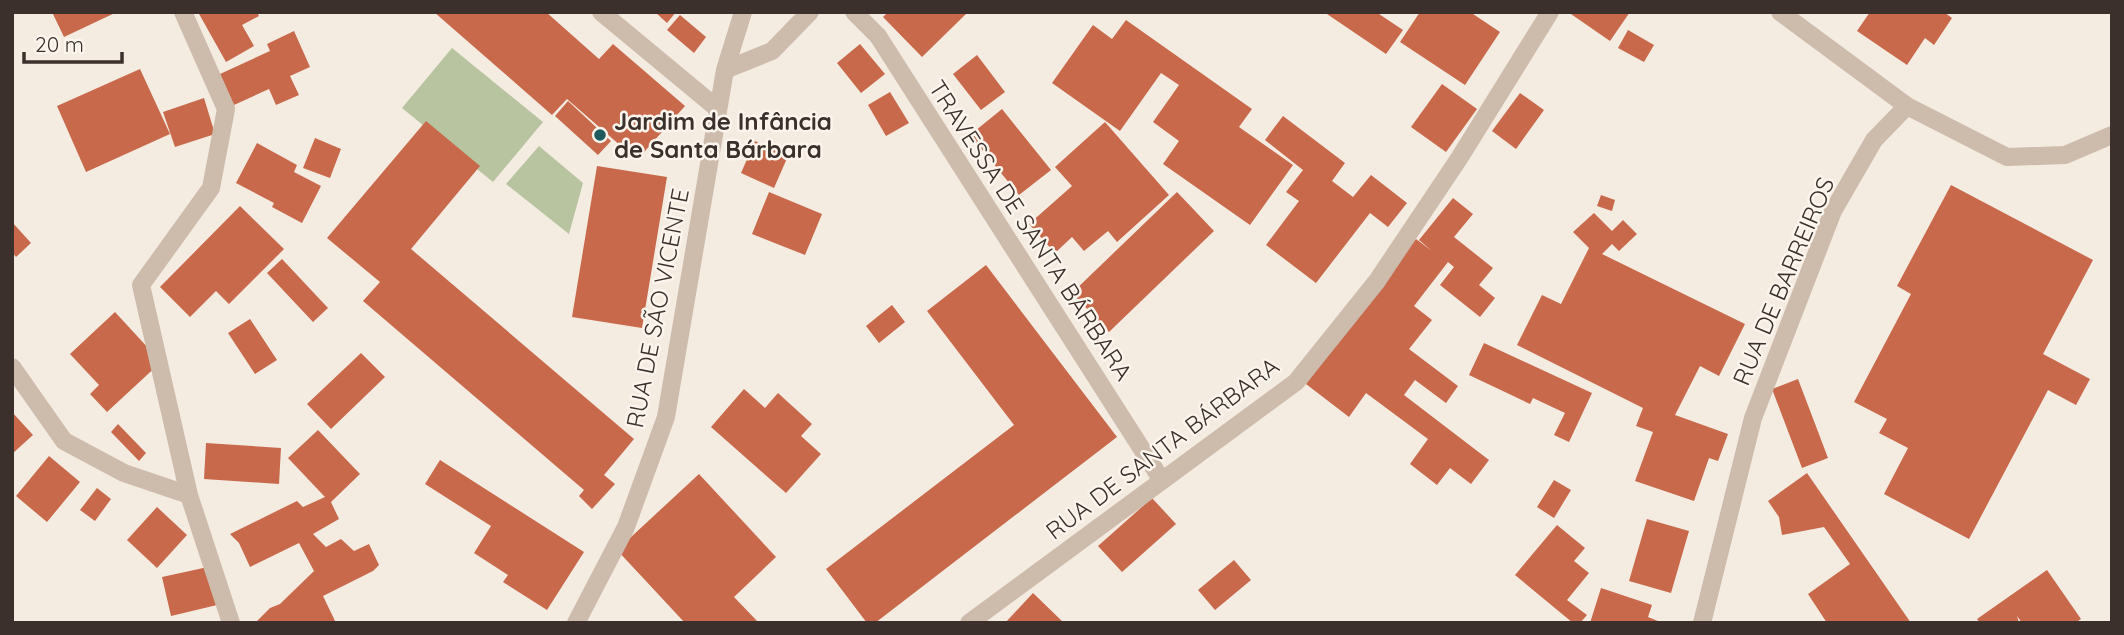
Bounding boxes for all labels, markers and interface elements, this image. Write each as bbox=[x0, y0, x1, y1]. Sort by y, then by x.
scale bar bbox=[24, 21, 122, 65]
text: 20 m bbox=[35, 31, 84, 57]
street label: TRAVESSA DE SANTA BÁRBARA bbox=[923, 74, 1139, 386]
place label: Jardim de Infância de Santa Bárbara bbox=[614, 106, 832, 164]
marker: Jardim de Infância de Santa Bárbara bbox=[592, 127, 608, 143]
street label: RUA DE BARREIROS bbox=[1726, 172, 1840, 390]
street label: RUA DE SÃO VICENTE bbox=[619, 186, 695, 430]
street label: RUA DE SANTA BÁRBARA bbox=[1039, 350, 1285, 546]

